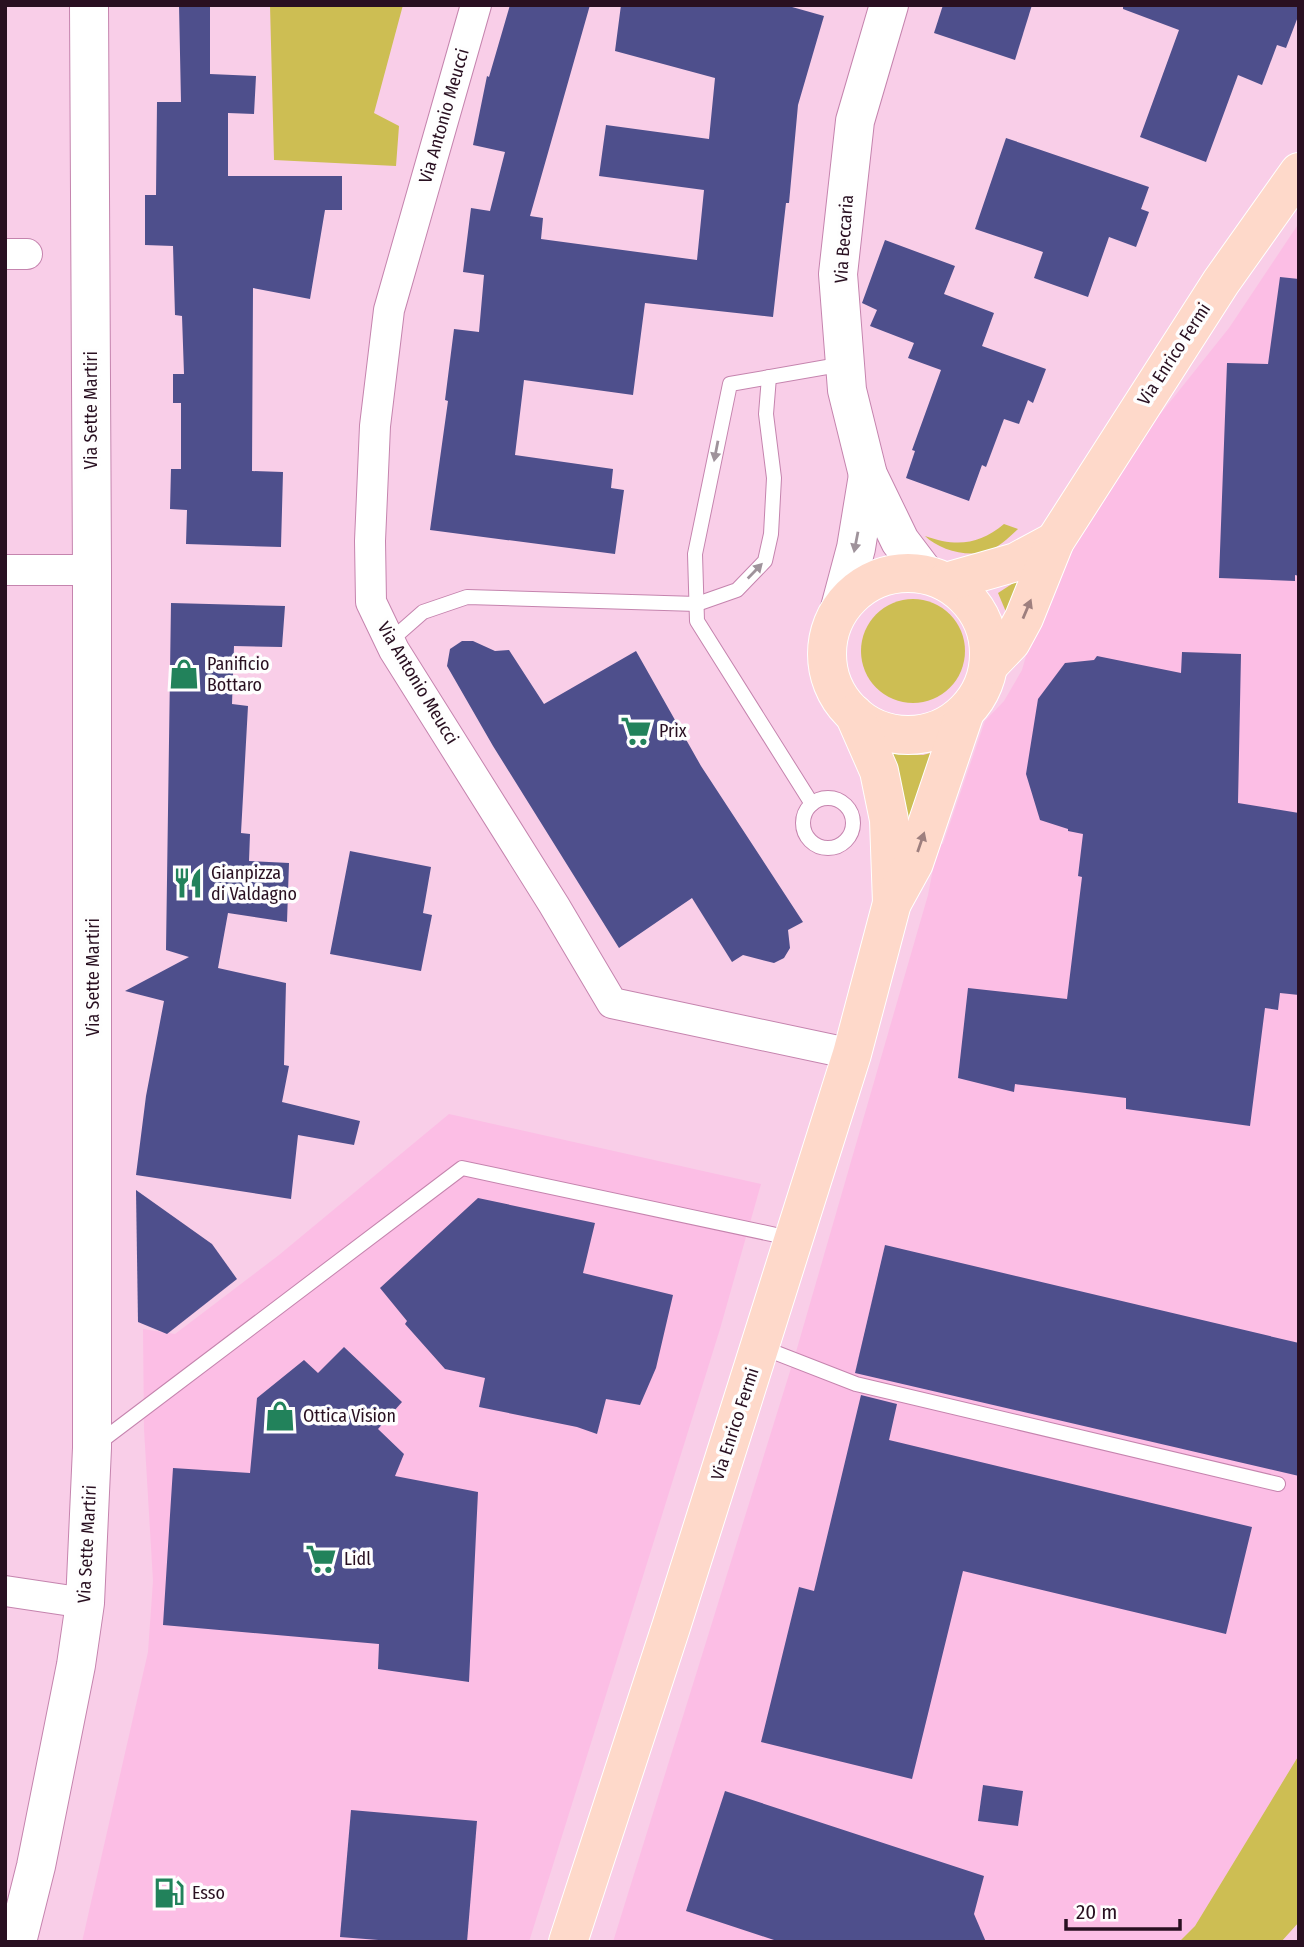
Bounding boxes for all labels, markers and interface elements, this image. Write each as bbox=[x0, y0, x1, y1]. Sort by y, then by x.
street label: Via Antonio Meucci bbox=[414, 46, 474, 186]
street label: Via Beccaria bbox=[830, 194, 858, 284]
street label: Via Enrico Fermi bbox=[1133, 299, 1215, 409]
street label: Via Sette Martiri bbox=[80, 351, 102, 469]
one-way arrow bbox=[711, 440, 722, 462]
one-way arrow bbox=[851, 531, 862, 553]
one-way arrow bbox=[747, 563, 764, 580]
one-way arrow bbox=[1022, 599, 1033, 620]
street label: Via Antonio Meucci bbox=[373, 618, 463, 748]
place label: Panificio Bottaro bbox=[207, 653, 269, 696]
shop icon: Panificio Bottaro bbox=[167, 657, 201, 691]
supermarket icon: Prix bbox=[619, 714, 653, 748]
place label: Prix bbox=[659, 720, 687, 742]
one-way arrow bbox=[916, 831, 927, 852]
place label: Gianpizza di Valdagno bbox=[211, 862, 297, 905]
restaurant icon: Gianpizza di Valdagno bbox=[171, 866, 205, 900]
street label: Via Sette Martiri bbox=[82, 918, 104, 1036]
street label: Via Enrico Fermi bbox=[706, 1365, 764, 1483]
shop icon: Ottica Vision bbox=[263, 1399, 297, 1433]
place label: Ottica Vision bbox=[303, 1405, 396, 1427]
street label: Via Sette Martiri bbox=[73, 1484, 101, 1604]
supermarket icon: Lidl bbox=[304, 1542, 338, 1576]
place label: Lidl bbox=[344, 1548, 371, 1570]
fuel station icon: Esso bbox=[152, 1876, 186, 1910]
place label: Esso bbox=[192, 1882, 225, 1904]
scale bar bbox=[1066, 1888, 1180, 1932]
text: 20 m bbox=[1076, 1899, 1117, 1925]

